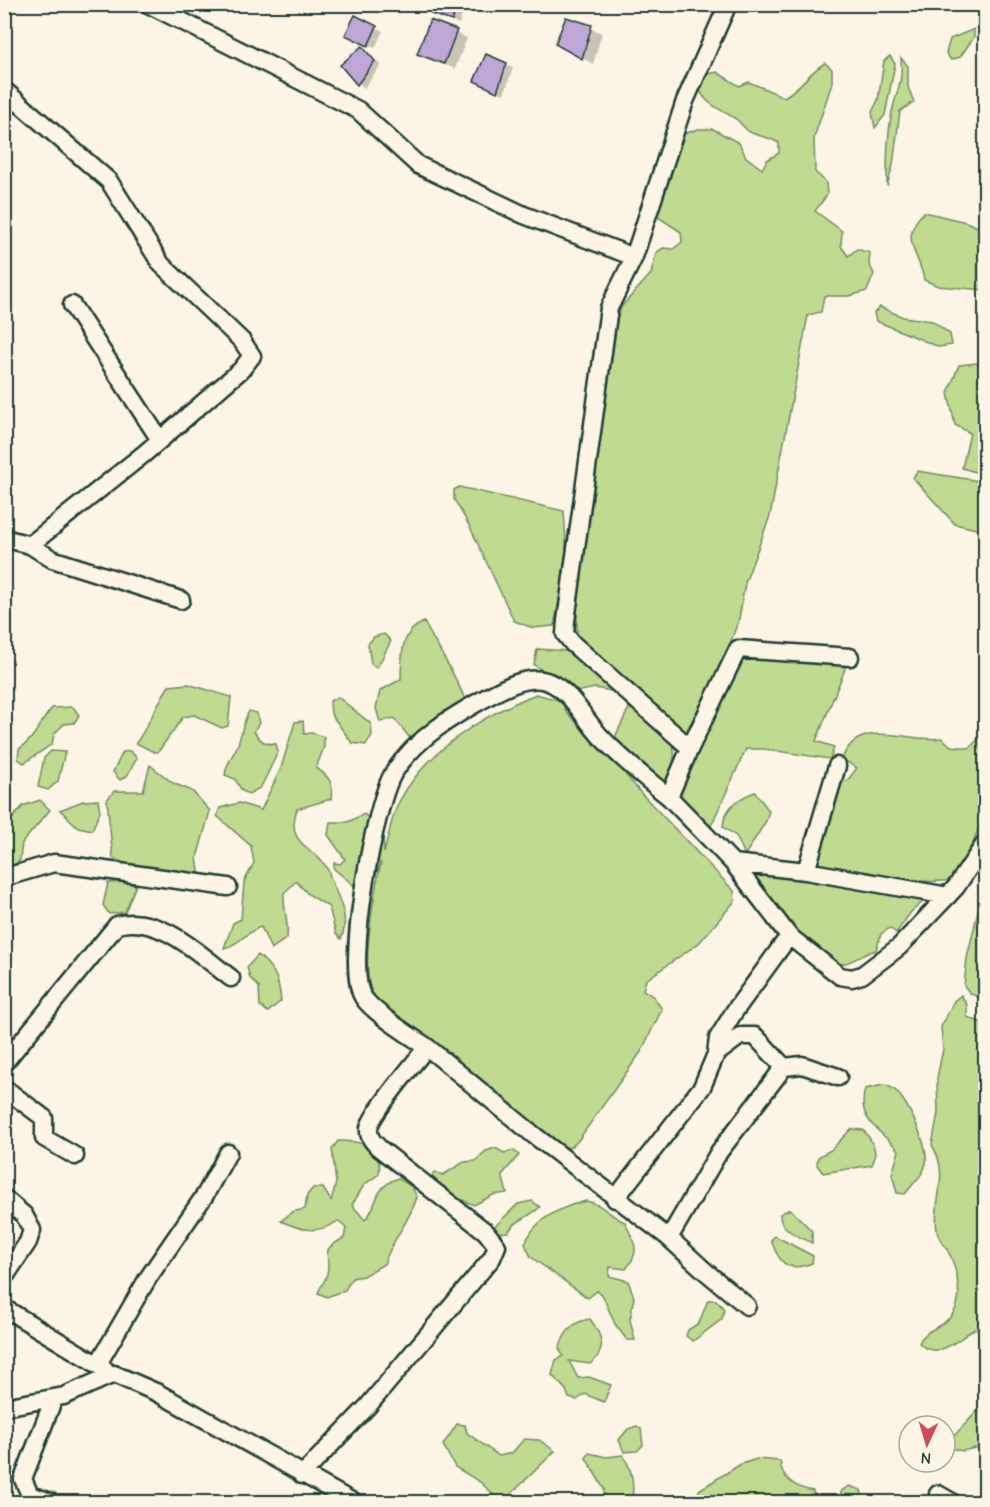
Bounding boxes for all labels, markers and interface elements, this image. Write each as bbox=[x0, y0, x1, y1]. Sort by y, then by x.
north arrow bbox=[897, 1414, 957, 1474]
text: N bbox=[920, 1449, 932, 1467]

